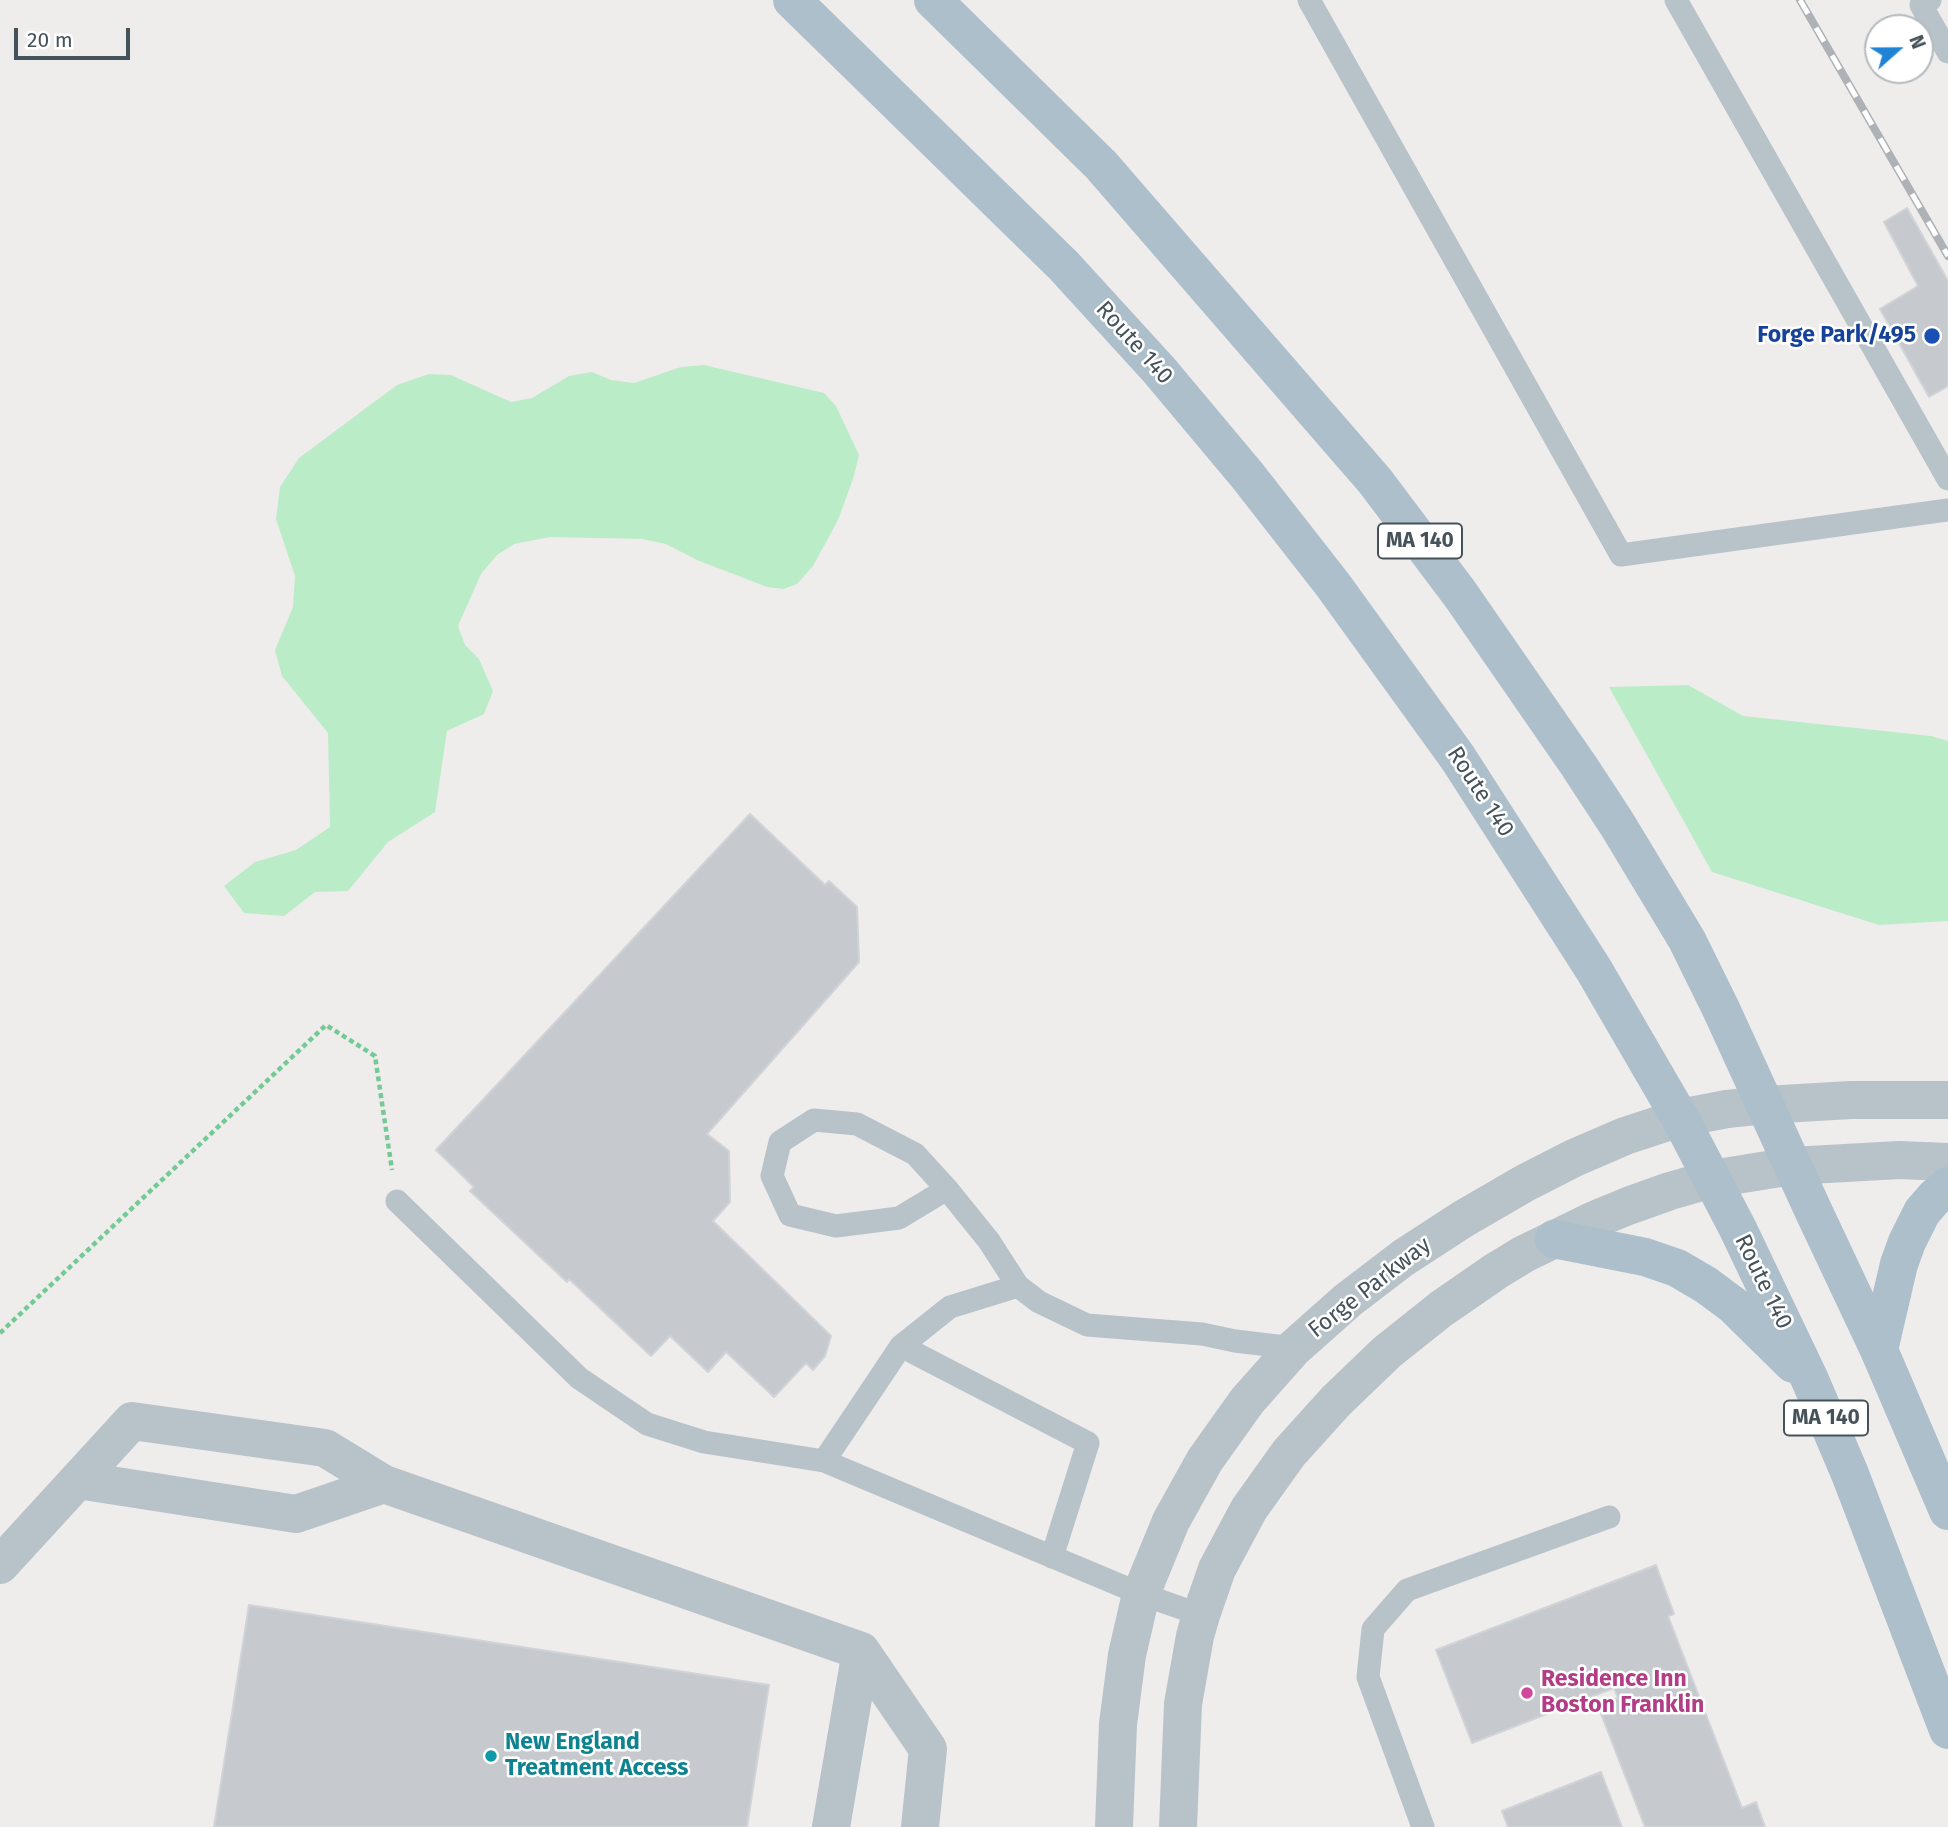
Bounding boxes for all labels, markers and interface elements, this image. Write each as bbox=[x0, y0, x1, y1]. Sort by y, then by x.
scale bar bbox=[18, 14, 133, 58]
north arrow bbox=[1864, 14, 1934, 84]
text: 20 m bbox=[27, 27, 73, 53]
text: N bbox=[1904, 32, 1930, 52]
street label: Route 140 bbox=[1090, 296, 1178, 390]
place label: Forge Park/495 bbox=[1757, 322, 1916, 350]
marker: Forge Park/495 bbox=[1922, 326, 1942, 346]
road number: MA 140 bbox=[1378, 524, 1462, 558]
street label: Route 140 bbox=[1441, 742, 1519, 842]
street label: Route 140 bbox=[1728, 1230, 1798, 1334]
street label: Forge Parkway bbox=[1303, 1232, 1437, 1344]
road number: MA 140 bbox=[1784, 1400, 1868, 1436]
place label: Residence Inn Boston Franklin bbox=[1541, 1666, 1704, 1720]
marker: Residence Inn Boston Franklin bbox=[1519, 1685, 1535, 1701]
place label: New England Treatment Access bbox=[505, 1729, 688, 1783]
marker: New England Treatment Access bbox=[483, 1748, 499, 1764]

